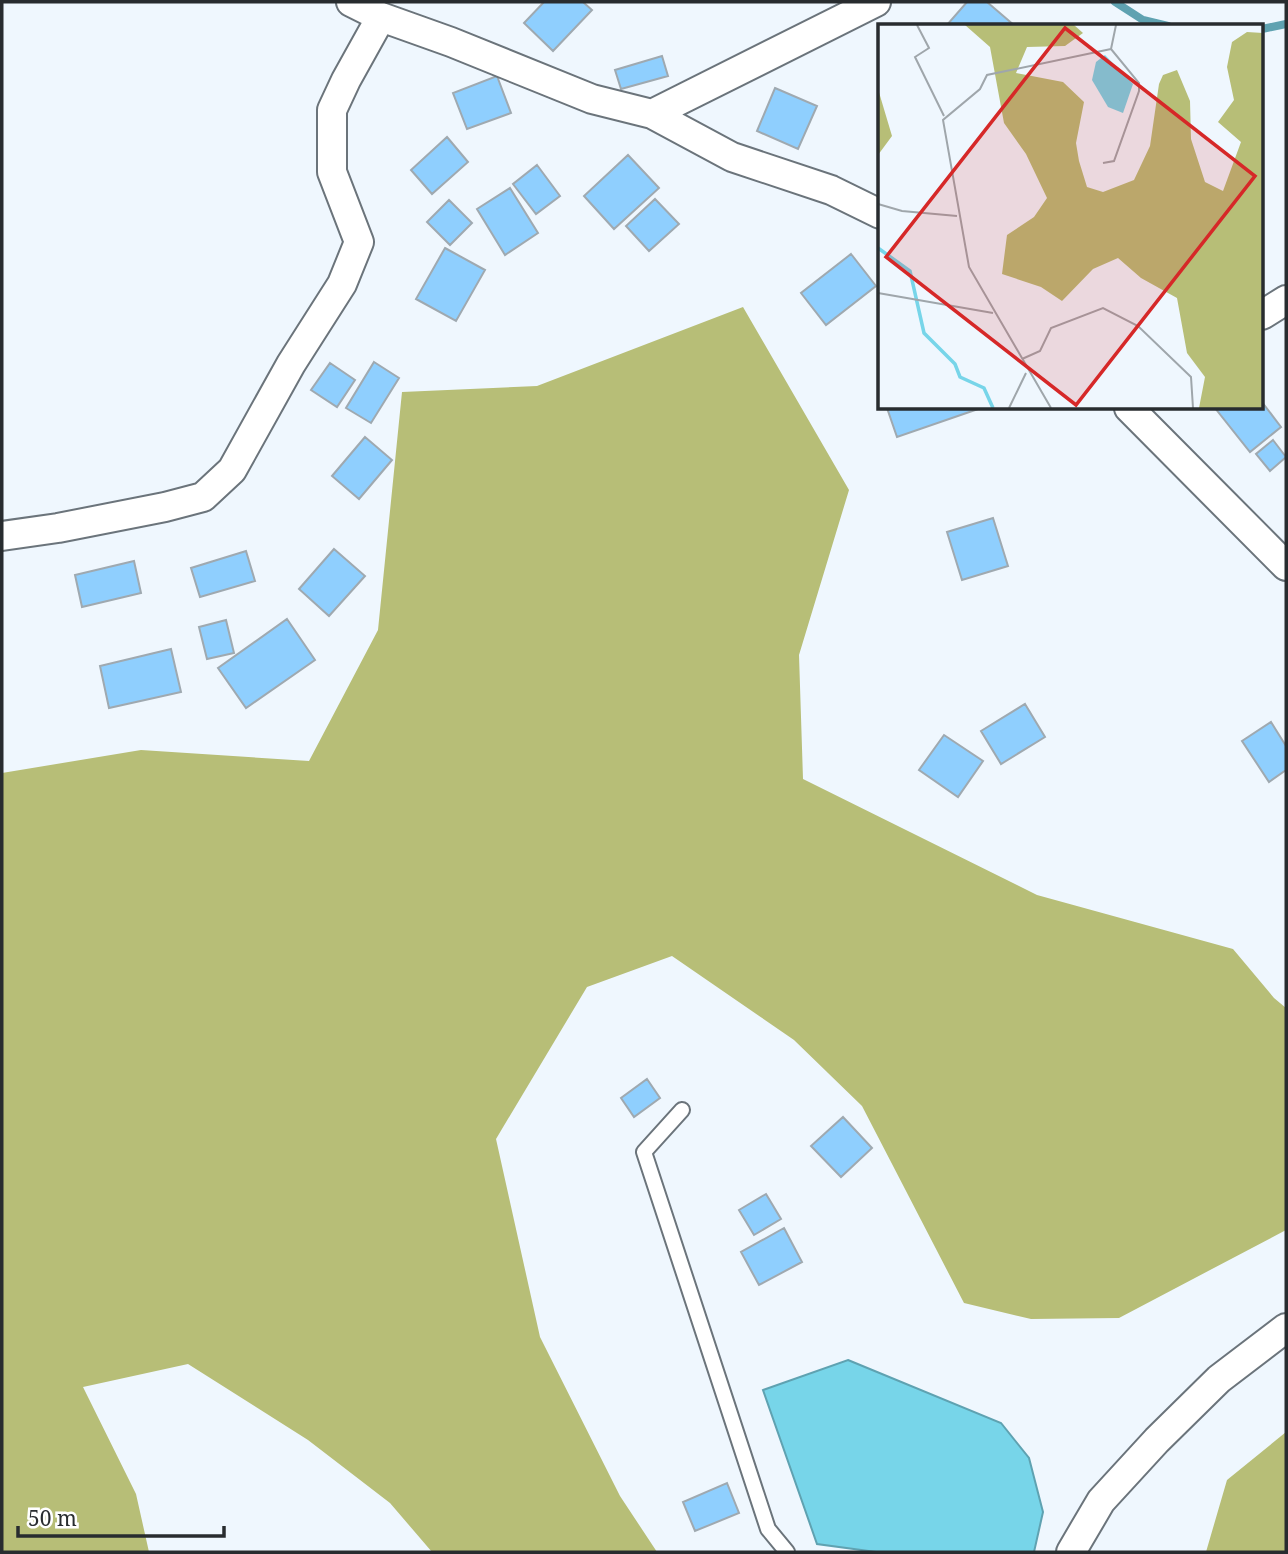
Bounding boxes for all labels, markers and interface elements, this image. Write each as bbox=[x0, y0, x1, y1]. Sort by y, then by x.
inset map bbox=[878, 24, 1264, 410]
scale bar bbox=[18, 1494, 224, 1538]
text: 50 m bbox=[28, 1504, 77, 1532]

